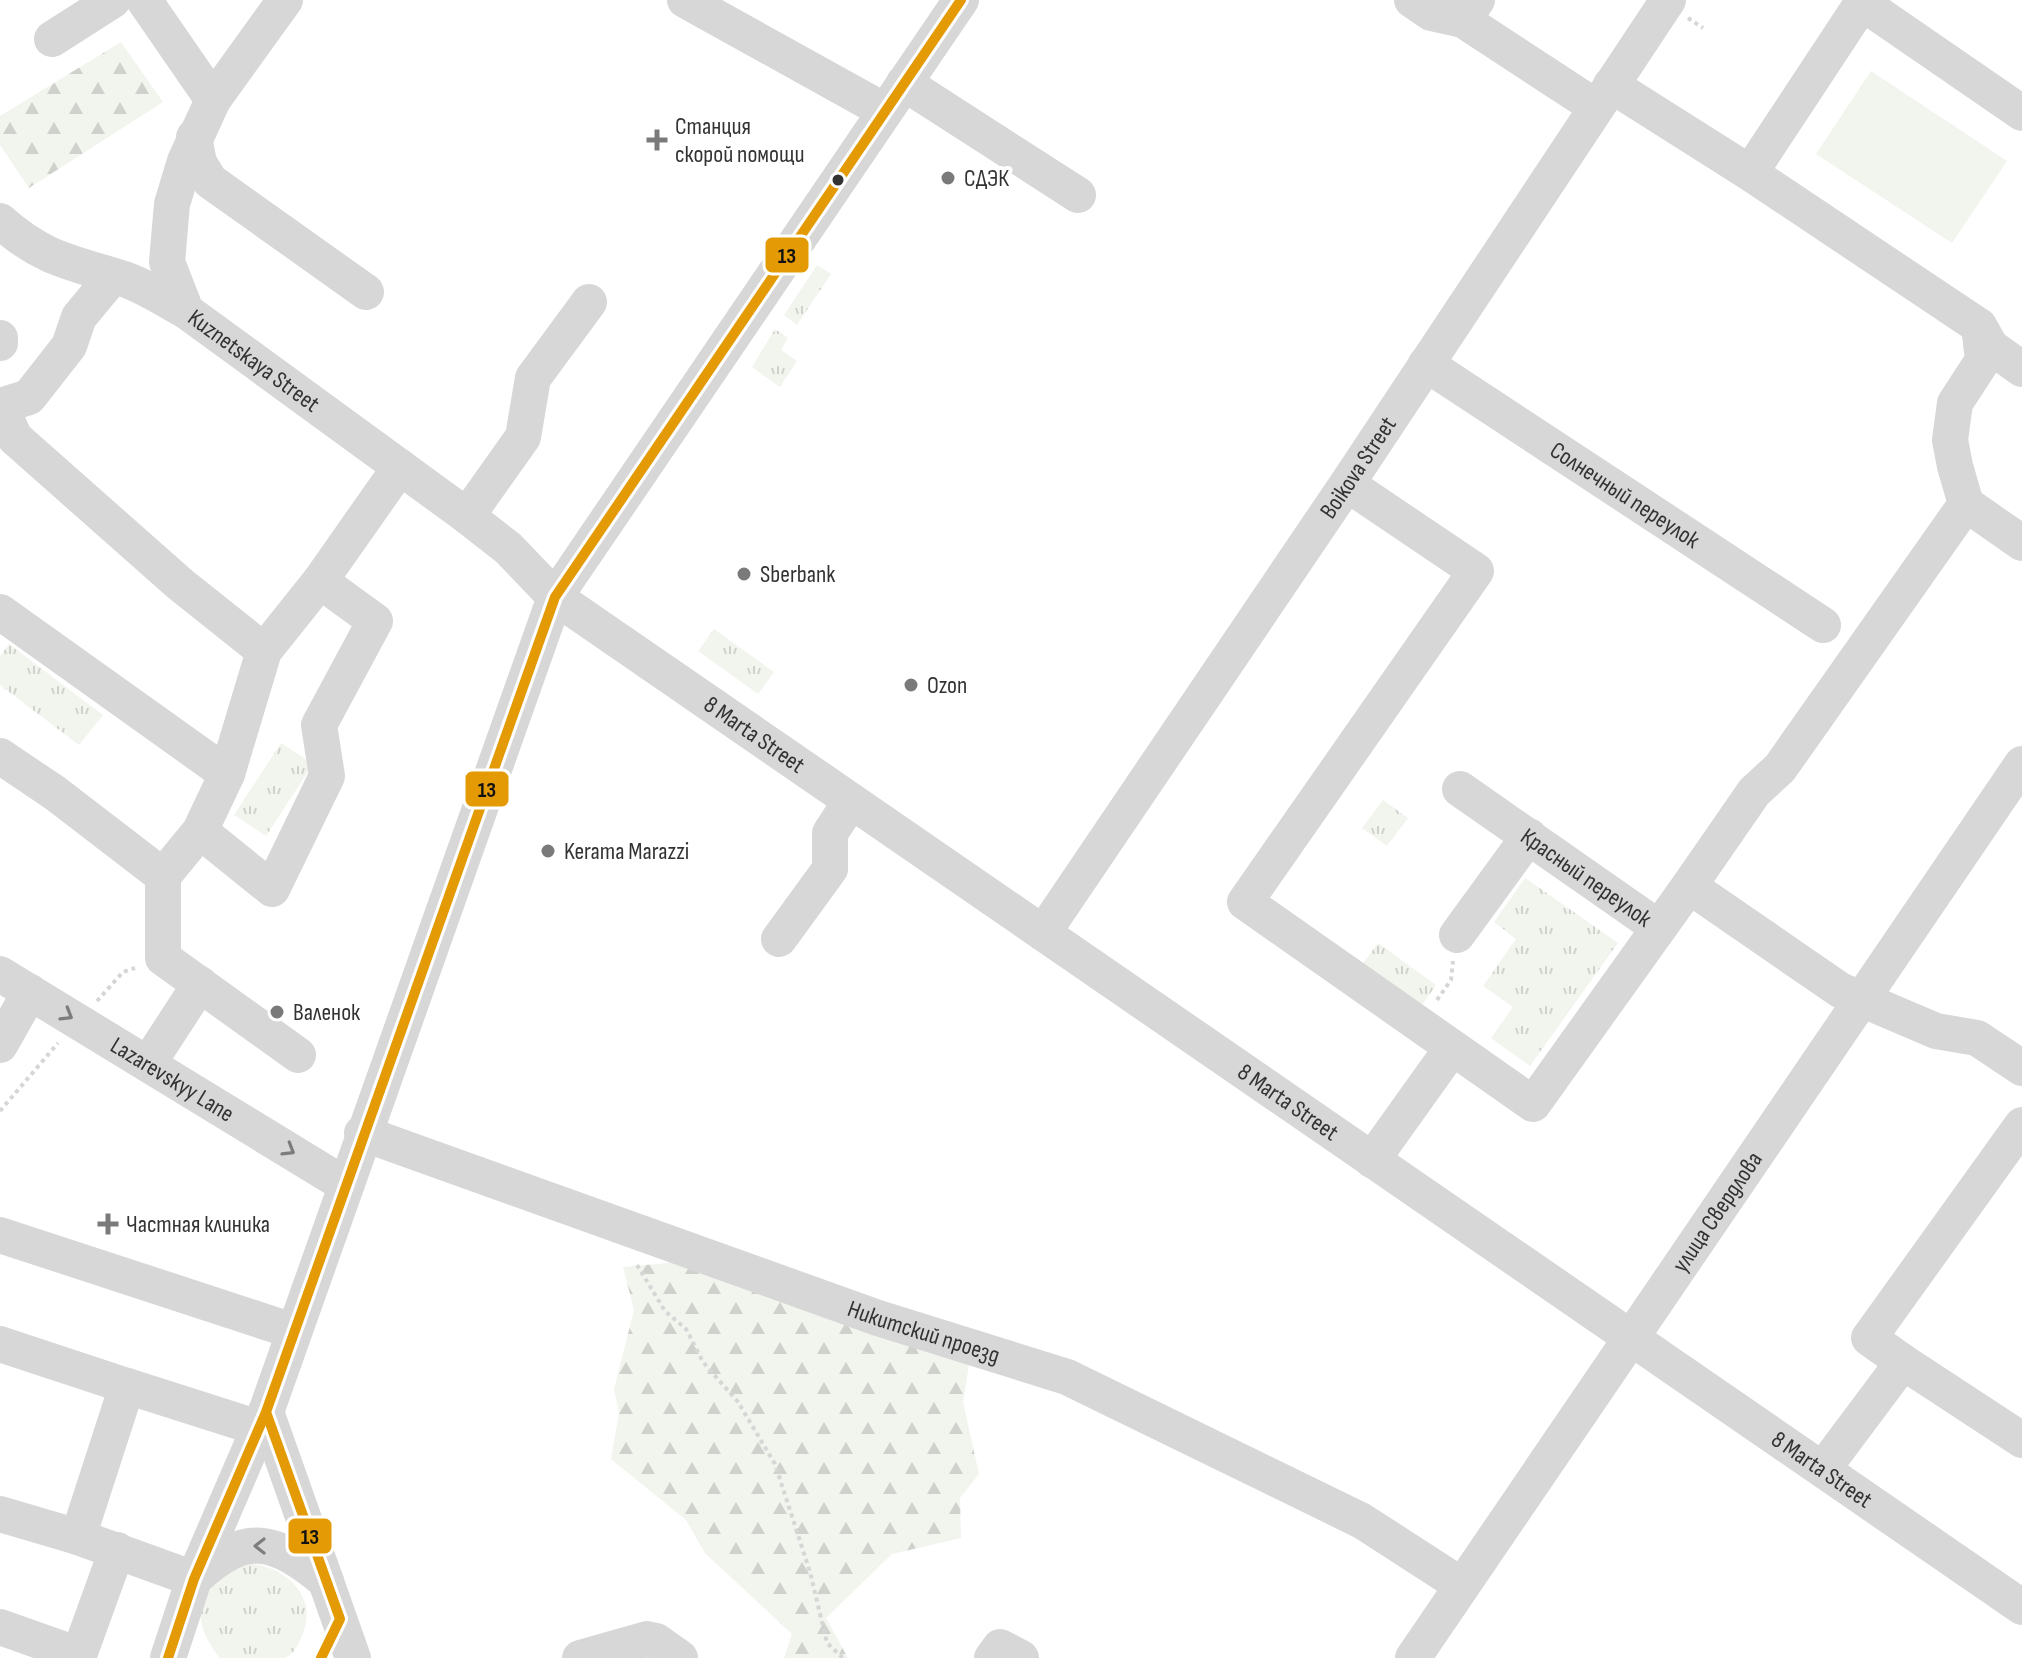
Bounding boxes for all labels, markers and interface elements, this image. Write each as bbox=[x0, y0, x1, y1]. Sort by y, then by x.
place label: Станция скорой помощи bbox=[675, 112, 804, 169]
marker: Станция скорой помощи bbox=[646, 129, 668, 151]
place label: СДЭК bbox=[964, 164, 1009, 193]
marker: СДЭК bbox=[939, 169, 957, 187]
unlabelled marker bbox=[830, 172, 846, 188]
line badge: 13 bbox=[764, 236, 810, 274]
text: 13 bbox=[778, 243, 796, 270]
street label: Kuznetskaya Street bbox=[182, 303, 325, 418]
street label: Boikova Street bbox=[1313, 411, 1402, 524]
street label: Солнечный переулок bbox=[1545, 435, 1706, 555]
place label: Sberbank bbox=[760, 560, 835, 589]
marker: Sberbank bbox=[735, 565, 753, 583]
place label: Ozon bbox=[927, 671, 967, 700]
marker: Ozon bbox=[902, 676, 920, 694]
street label: 8 Marta Street bbox=[699, 690, 811, 779]
line badge: 13 bbox=[464, 770, 510, 808]
text: 13 bbox=[478, 777, 496, 804]
street label: Красный переулок bbox=[1515, 821, 1658, 933]
place label: Kerama Marazzi bbox=[564, 837, 689, 866]
marker: Kerama Marazzi bbox=[539, 842, 557, 860]
place label: Валенок bbox=[293, 998, 361, 1027]
marker: Валенок bbox=[268, 1003, 286, 1021]
one-way arrow bbox=[58, 1005, 73, 1021]
street label: Lazarevskyy Lane bbox=[105, 1031, 240, 1128]
street label: 8 Marta Street bbox=[1232, 1057, 1344, 1147]
one-way arrow bbox=[280, 1140, 295, 1156]
street label: улица Свердлова bbox=[1666, 1146, 1768, 1278]
place label: Частная клиника bbox=[126, 1210, 270, 1239]
marker: Частная клиника bbox=[97, 1213, 119, 1235]
street label: Никитский проезд bbox=[844, 1294, 1003, 1370]
street label: 8 Marta Street bbox=[1766, 1424, 1878, 1514]
line badge: 13 bbox=[287, 1517, 333, 1555]
text: 13 bbox=[301, 1524, 319, 1551]
one-way arrow bbox=[253, 1537, 266, 1555]

